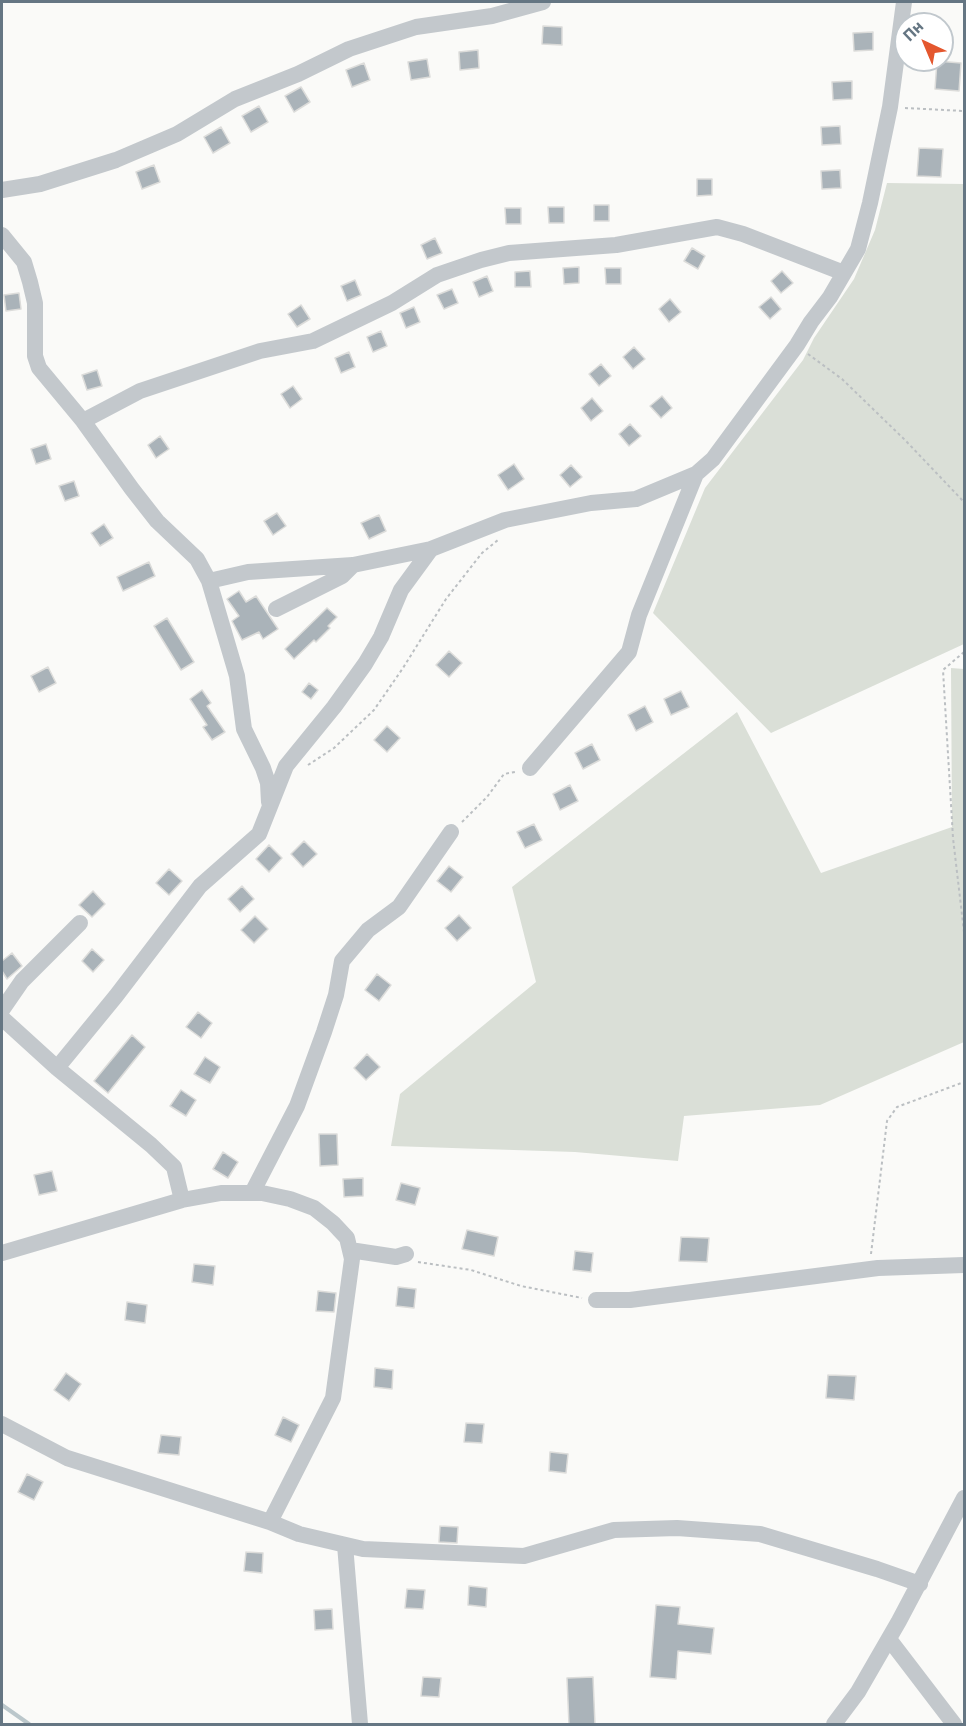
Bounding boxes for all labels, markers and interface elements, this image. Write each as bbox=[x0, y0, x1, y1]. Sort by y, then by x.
north arrow bbox=[894, 12, 954, 72]
text: Пн bbox=[898, 16, 927, 45]

